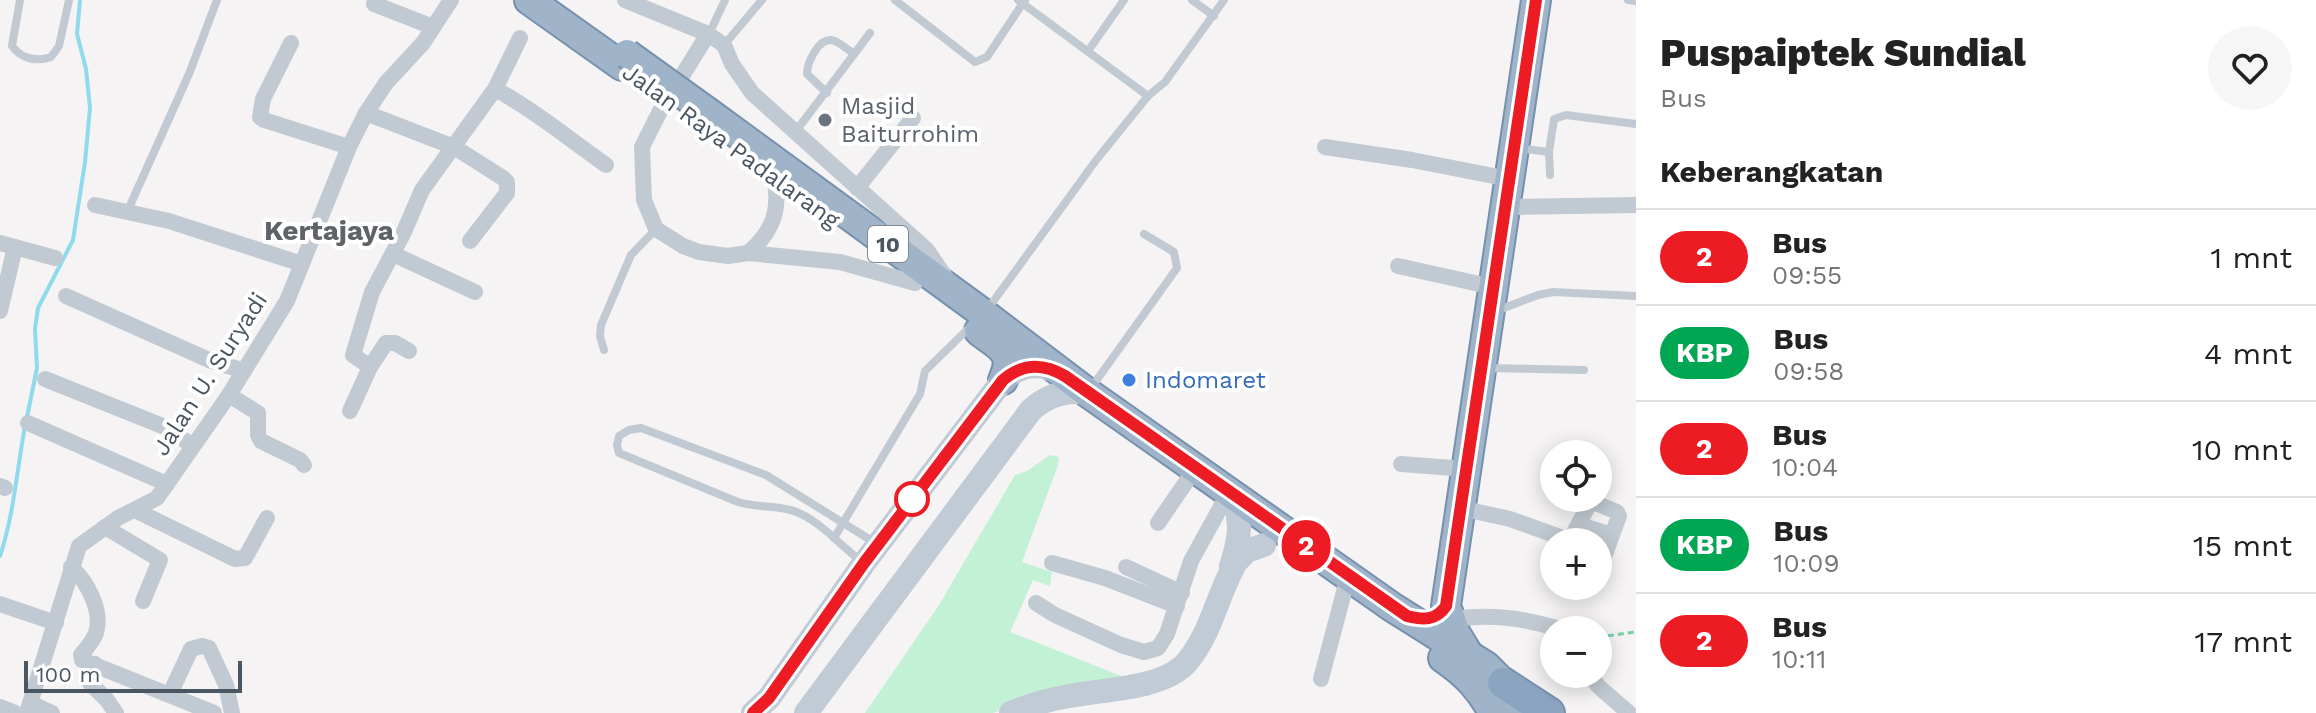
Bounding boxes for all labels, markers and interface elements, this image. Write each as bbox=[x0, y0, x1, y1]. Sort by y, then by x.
button: heart bbox=[2208, 26, 2292, 110]
text: Puspaiptek Sundial bbox=[1660, 31, 2026, 75]
street label: Jalan Raya Padalarang bbox=[617, 58, 845, 234]
text: Bus bbox=[1660, 83, 1707, 113]
place label: Masjid Baiturrohim bbox=[841, 92, 979, 148]
marker: Masjid Baiturrohim bbox=[816, 111, 834, 129]
text: Keberangkatan bbox=[1660, 154, 1883, 189]
district label: Kertajaya bbox=[264, 214, 395, 247]
text: Bus bbox=[1772, 225, 1827, 260]
road number: 10 bbox=[868, 226, 908, 262]
text: 2 bbox=[1696, 240, 1712, 273]
text: 1 mnt bbox=[2211, 240, 2292, 275]
text: 09:55 bbox=[1772, 260, 1842, 290]
street label: Jalan U. Suryadi bbox=[147, 287, 273, 461]
text: Bus bbox=[1773, 321, 1828, 356]
text: KBP bbox=[1676, 336, 1733, 369]
text: 4 mnt bbox=[2204, 336, 2292, 371]
text: 09:58 bbox=[1773, 356, 1844, 386]
place label: Indomaret bbox=[1145, 366, 1266, 394]
marker: Indomaret bbox=[1120, 371, 1138, 389]
text: Bus bbox=[1772, 417, 1827, 452]
text: 2 bbox=[1696, 432, 1712, 465]
text: 10 mnt bbox=[2192, 432, 2292, 467]
map controls bbox=[1540, 440, 1612, 688]
button: locate bbox=[1540, 440, 1612, 512]
text: 10:04 bbox=[1772, 452, 1838, 482]
unlabelled marker bbox=[895, 482, 929, 516]
text: Bus bbox=[1773, 513, 1828, 548]
line badge: 2 bbox=[1280, 520, 1332, 572]
button: + bbox=[1540, 528, 1612, 600]
text: KBP bbox=[1676, 528, 1733, 561]
text: 15 mnt bbox=[2193, 528, 2292, 563]
text: 2 bbox=[1298, 529, 1314, 562]
text: 10:09 bbox=[1773, 548, 1840, 578]
text: Bus bbox=[1772, 609, 1827, 644]
button: − bbox=[1540, 616, 1612, 688]
text: 2 bbox=[1696, 624, 1712, 657]
text: 17 mnt bbox=[2195, 624, 2292, 659]
text: 10:11 bbox=[1772, 644, 1826, 674]
scale bar bbox=[24, 657, 242, 693]
text: 100 m bbox=[36, 662, 100, 687]

